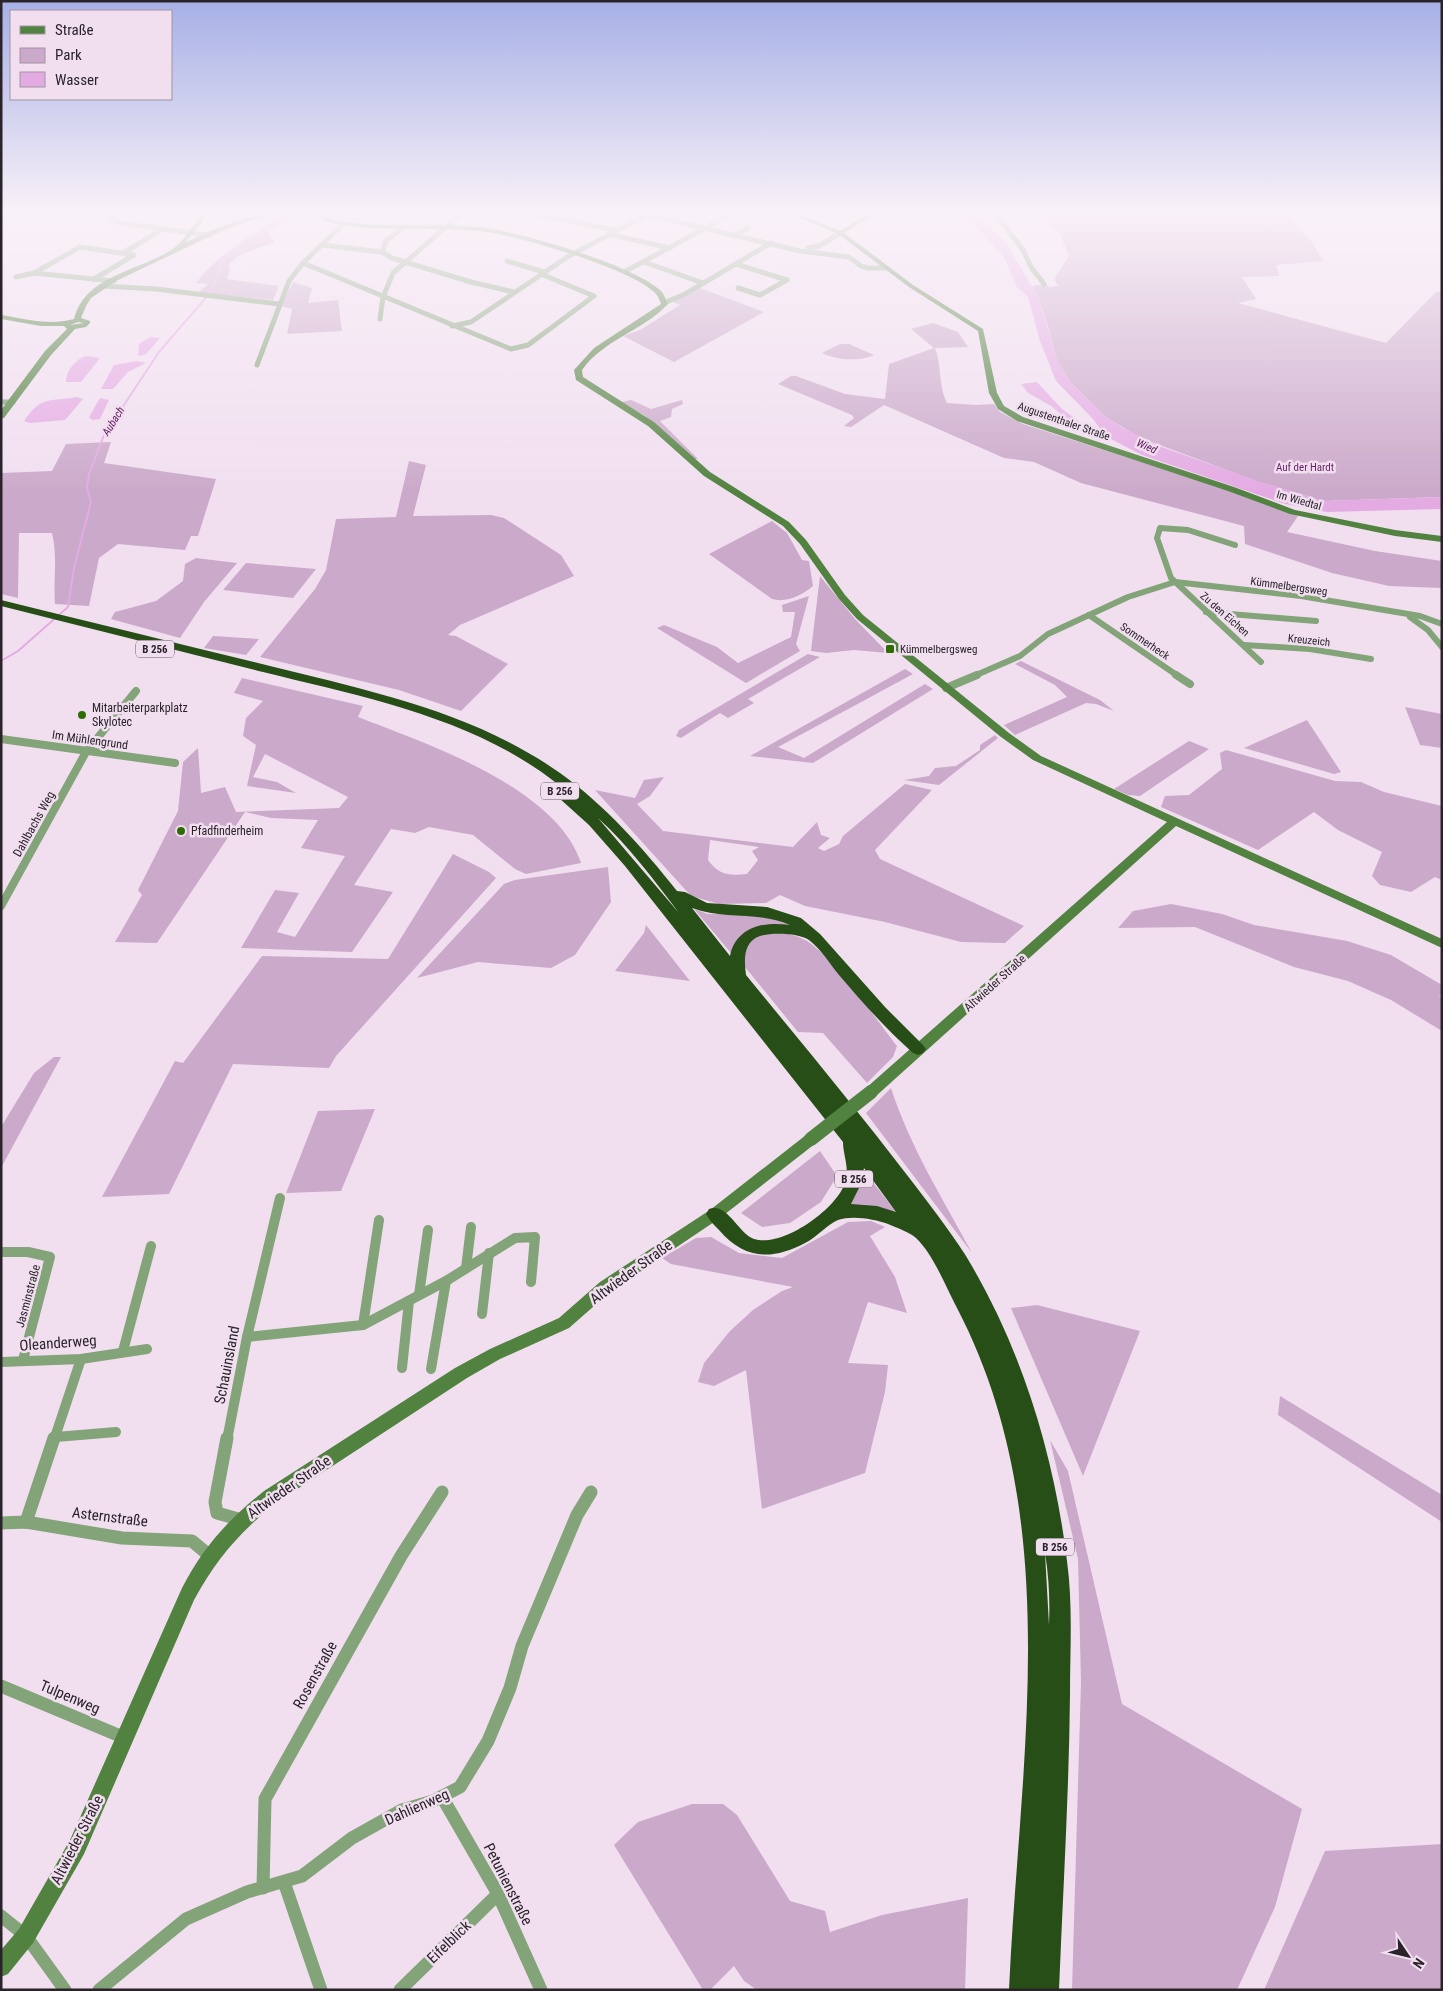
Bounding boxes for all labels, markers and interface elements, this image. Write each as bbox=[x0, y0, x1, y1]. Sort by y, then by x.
legend bbox=[10, 10, 172, 100]
text: Straße bbox=[55, 21, 94, 39]
text: Park bbox=[55, 46, 82, 64]
text: Wasser bbox=[55, 71, 99, 89]
street label: Augustenthaler Straße bbox=[1016, 400, 1112, 443]
water label: Aubach bbox=[99, 404, 127, 439]
water label: Wied bbox=[1135, 436, 1160, 457]
park label: Auf der Hardt bbox=[1276, 461, 1334, 474]
street label: Im Wiedtal bbox=[1275, 488, 1323, 513]
street label: Kümmelbergsweg bbox=[1250, 575, 1328, 598]
street label: Zu den Eichen bbox=[1197, 590, 1252, 639]
street label: Sommerheck bbox=[1118, 620, 1172, 663]
street label: Kreuzeich bbox=[1287, 632, 1331, 649]
road number: B 256 bbox=[136, 641, 174, 658]
marker: Kümmelbergsweg bbox=[884, 643, 896, 655]
place label: Kümmelbergsweg bbox=[900, 643, 977, 656]
place label: Mitarbeiterparkplatz Skylotec bbox=[92, 701, 188, 729]
marker: Mitarbeiterparkplatz Skylotec bbox=[76, 709, 88, 721]
street label: Im Mühlengrund bbox=[51, 728, 129, 752]
road number: B 256 bbox=[541, 782, 579, 799]
street label: Dahlbachs Weg bbox=[10, 789, 58, 859]
place label: Pfadfinderheim bbox=[191, 824, 263, 838]
marker: Pfadfinderheim bbox=[175, 825, 187, 837]
street label: Altwieder Straße bbox=[961, 951, 1029, 1014]
road number: B 256 bbox=[835, 1170, 873, 1188]
street label: Altwieder Straße bbox=[586, 1236, 676, 1308]
street label: Jasminstraße bbox=[13, 1263, 43, 1329]
street label: Schauinsland bbox=[211, 1324, 243, 1406]
street label: Oleanderweg bbox=[19, 1331, 97, 1355]
street label: Altwieder Straße bbox=[244, 1452, 334, 1522]
street label: Asternstraße bbox=[71, 1503, 149, 1531]
road number: B 256 bbox=[1036, 1538, 1074, 1555]
street label: Rosenstraße bbox=[289, 1638, 341, 1712]
street label: Tulpenweg bbox=[37, 1676, 103, 1718]
street label: Dahlienweg bbox=[382, 1785, 452, 1829]
street label: Altwieder Straße bbox=[47, 1792, 107, 1888]
street label: Petunienstraße bbox=[480, 1840, 536, 1928]
street label: Eifelblick bbox=[423, 1917, 475, 1967]
north arrow bbox=[1383, 1931, 1433, 1981]
text: N bbox=[1410, 1955, 1428, 1972]

